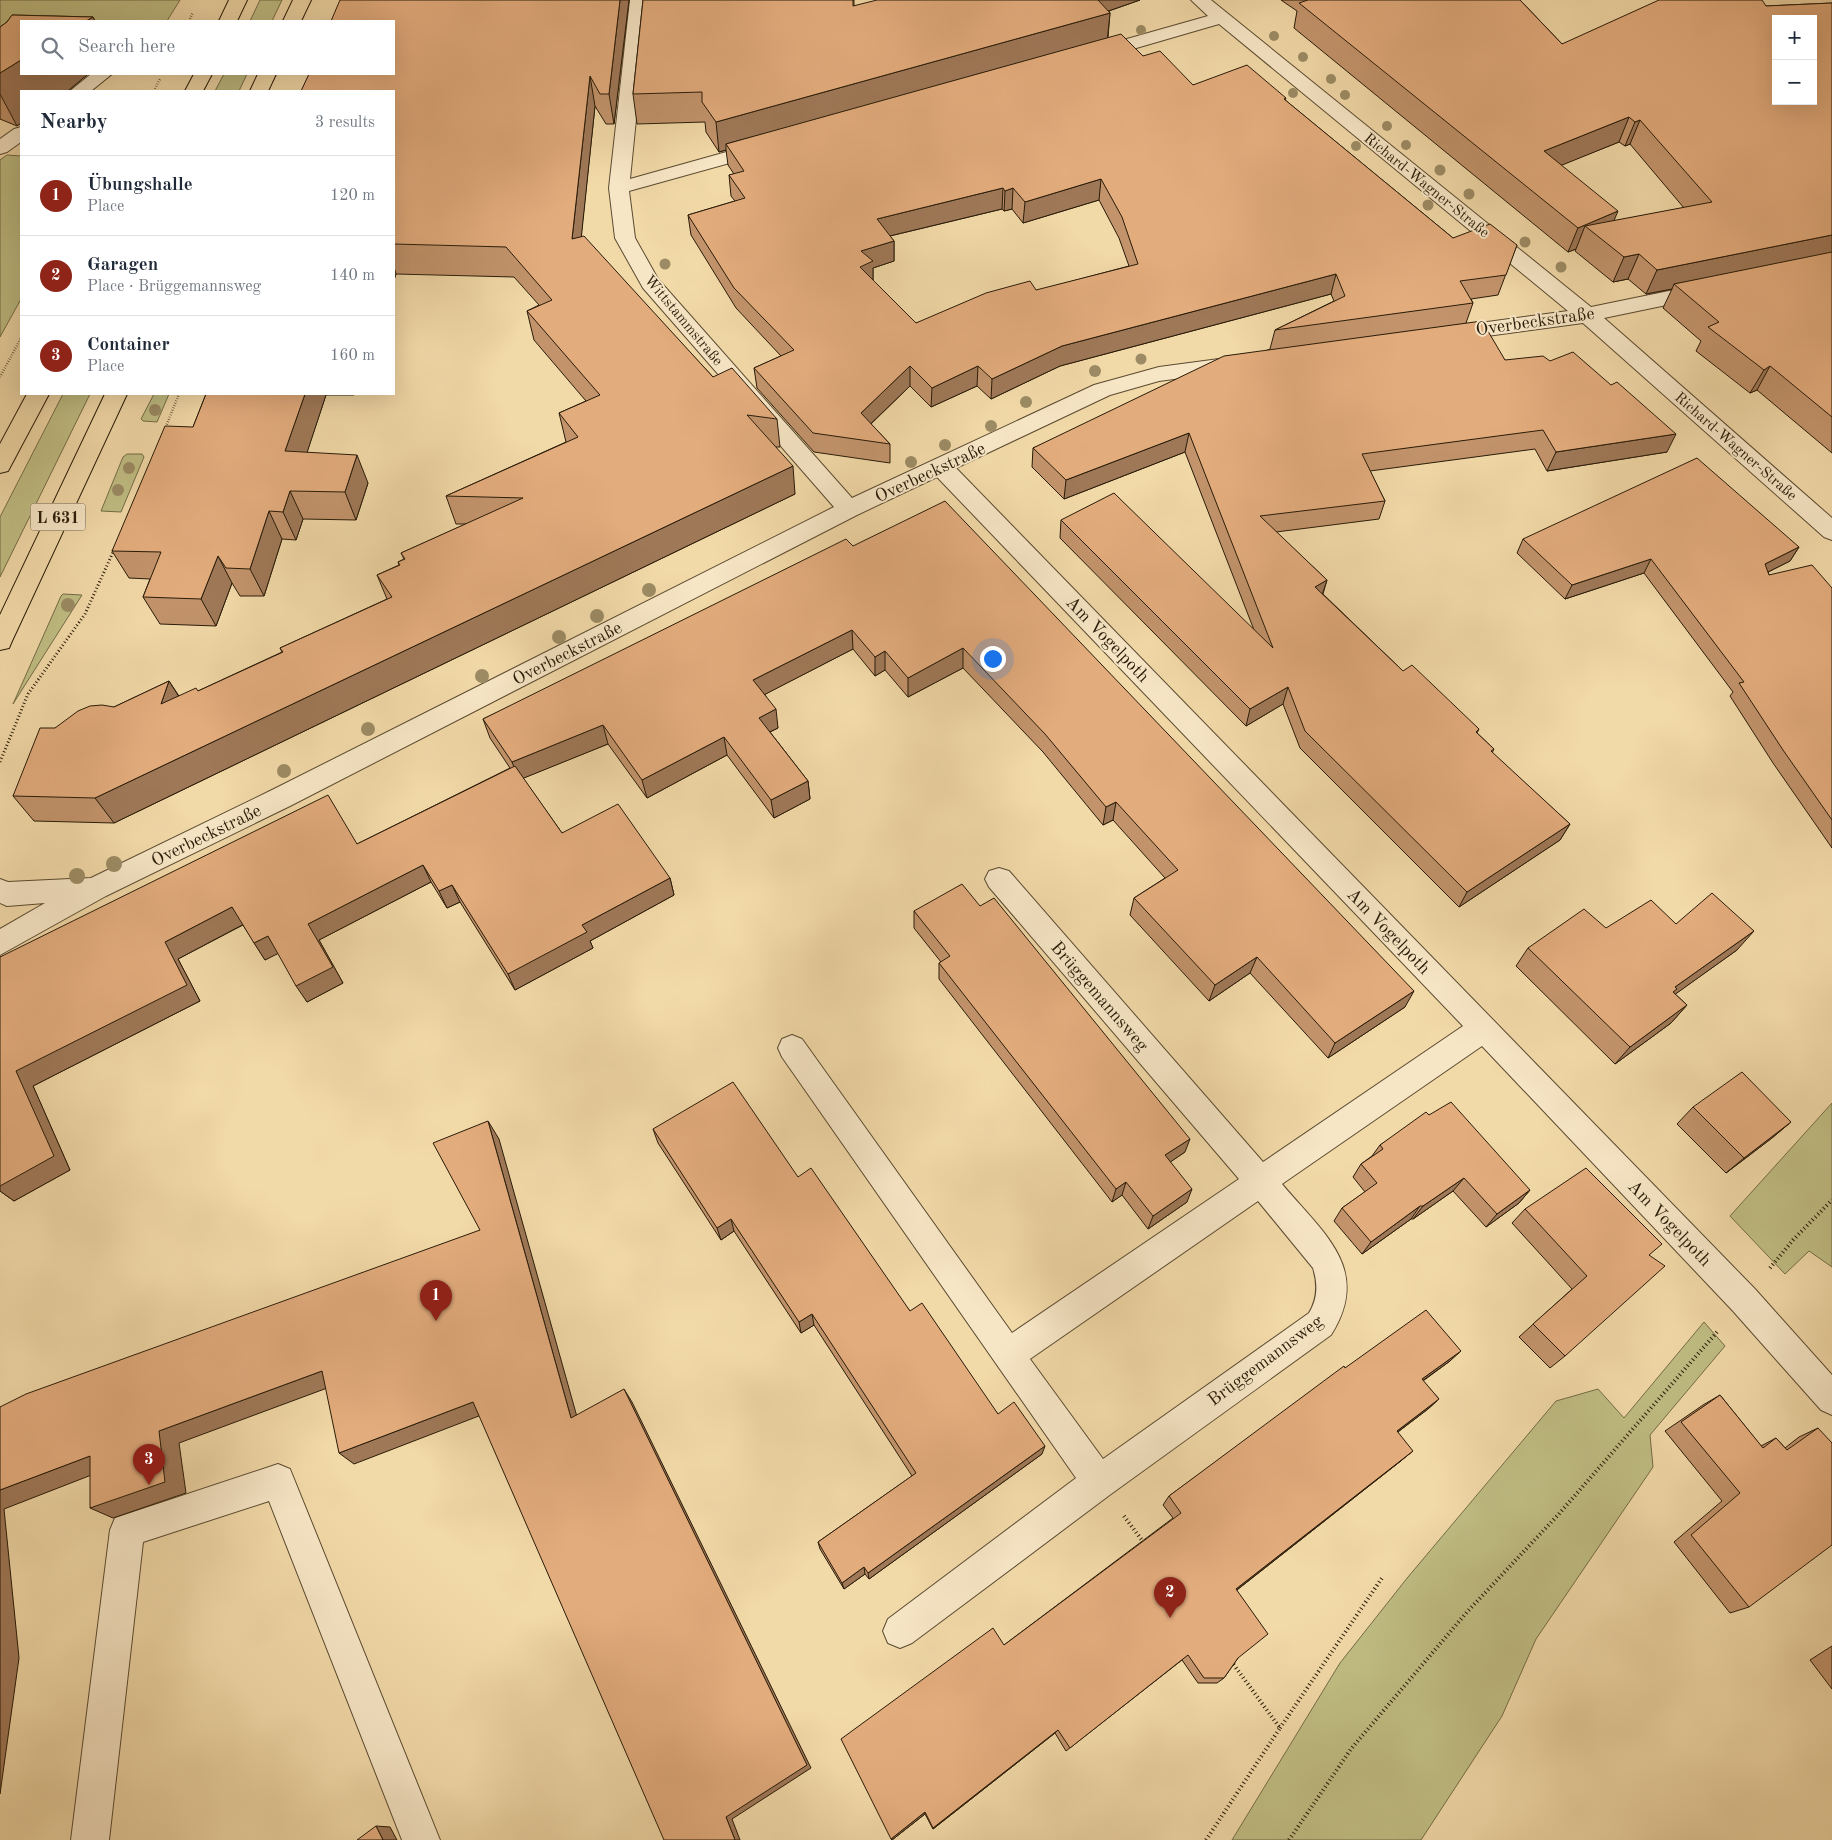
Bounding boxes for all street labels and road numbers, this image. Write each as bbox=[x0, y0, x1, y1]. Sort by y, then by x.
street label: Richard-Wagner-Straße bbox=[1361, 131, 1492, 241]
street label: Wittstammstraße bbox=[641, 273, 725, 369]
street label: Overbeckstraße bbox=[1475, 305, 1596, 339]
street label: Richard-Wagner-Straße bbox=[1671, 390, 1799, 504]
street label: Overbeckstraße bbox=[872, 439, 989, 506]
road number: L 631 bbox=[30, 504, 86, 530]
street label: Am Vogelpoth bbox=[1062, 593, 1153, 686]
street label: Overbeckstraße bbox=[510, 619, 625, 689]
street label: Overbeckstraße bbox=[149, 802, 264, 870]
street label: Am Vogelpoth bbox=[1343, 885, 1434, 978]
street label: Brüggemannsweg bbox=[1047, 938, 1152, 1055]
street label: Am Vogelpoth bbox=[1624, 1177, 1715, 1270]
street label: Brüggemannsweg bbox=[1205, 1312, 1327, 1410]

